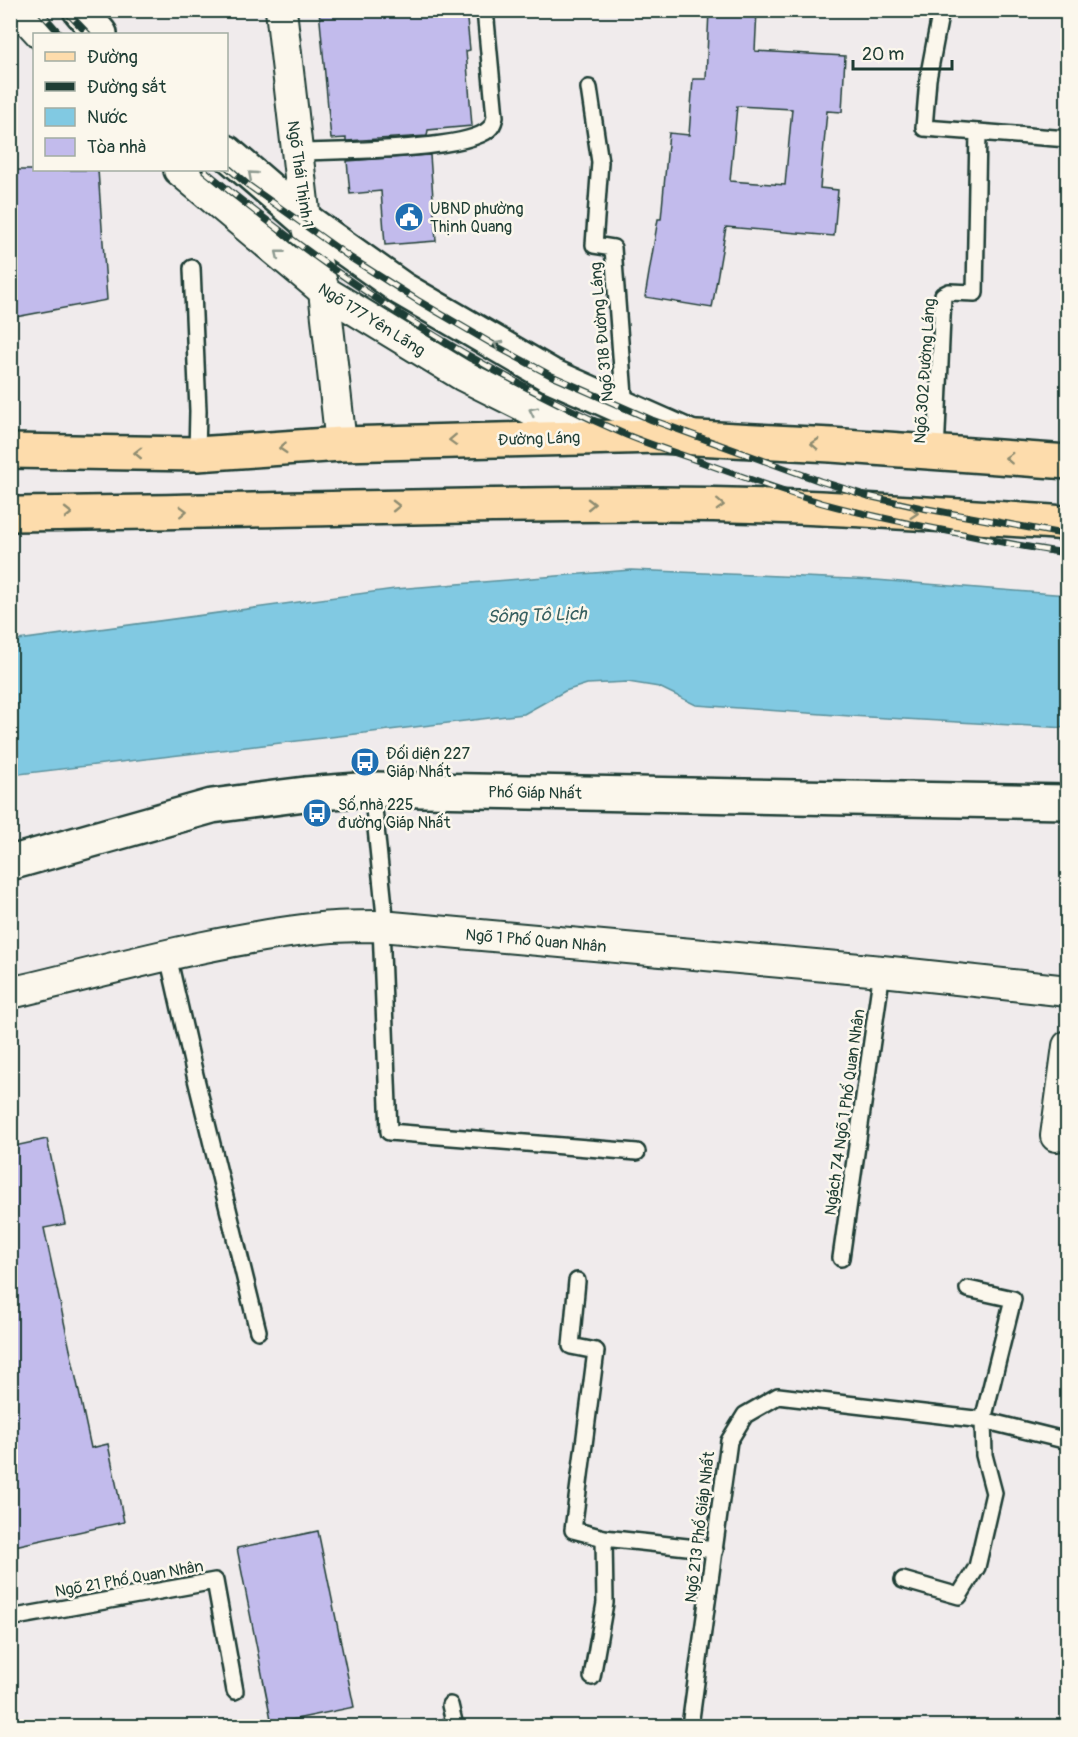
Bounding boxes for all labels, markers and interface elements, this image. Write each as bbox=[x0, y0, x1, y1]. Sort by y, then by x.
legend bbox=[33, 33, 228, 171]
scale bar bbox=[853, 33, 952, 71]
text: 20 m bbox=[862, 43, 904, 66]
text: Đường bbox=[87, 46, 138, 69]
text: Đường sắt bbox=[87, 76, 167, 99]
text: Nước bbox=[87, 106, 128, 129]
street label: Ngõ Thái Thịnh 1 bbox=[283, 119, 317, 229]
text: Tòa nhà bbox=[87, 136, 146, 159]
one-way arrow bbox=[248, 171, 259, 182]
place label: UBND phường Thịnh Quang bbox=[430, 199, 523, 237]
public building icon: UBND phường Thịnh Quang bbox=[393, 201, 425, 233]
one-way arrow bbox=[275, 250, 286, 261]
street label: Ngõ 318 Đường Láng bbox=[586, 261, 618, 403]
street label: Ngõ 177 Yên Lãng bbox=[314, 279, 429, 361]
street label: Ngõ 302 Đường Láng bbox=[910, 298, 940, 444]
one-way arrow bbox=[494, 341, 504, 352]
one-way arrow bbox=[529, 407, 540, 418]
street label: Đường Láng bbox=[498, 428, 580, 450]
one-way arrow bbox=[448, 434, 457, 447]
one-way arrow bbox=[810, 437, 819, 450]
one-way arrow bbox=[279, 441, 288, 454]
one-way arrow bbox=[134, 447, 143, 460]
one-way arrow bbox=[1005, 452, 1014, 465]
one-way arrow bbox=[587, 498, 596, 511]
one-way arrow bbox=[715, 499, 724, 512]
one-way arrow bbox=[392, 500, 401, 513]
one-way arrow bbox=[179, 505, 188, 518]
one-way arrow bbox=[910, 506, 919, 519]
one-way arrow bbox=[63, 507, 72, 519]
water label: Sông Tô Lịch bbox=[487, 602, 589, 629]
place label: Đối diện 227 Giáp Nhất bbox=[386, 744, 470, 782]
bus stop icon: Đối diện 227 Giáp Nhất bbox=[349, 746, 381, 778]
street label: Phố Giáp Nhất bbox=[488, 782, 582, 804]
place label: Số nhà 225 đường Giáp Nhất bbox=[338, 795, 451, 833]
bus stop icon: Số nhà 225 đường Giáp Nhất bbox=[301, 797, 333, 829]
street label: Ngõ 1 Phố Quan Nhân bbox=[465, 925, 607, 957]
street label: Ngách 74 Ngõ 1 Phố Quan Nhân bbox=[821, 1008, 869, 1217]
street label: Ngõ 213 Phố Giáp Nhất bbox=[681, 1450, 719, 1604]
street label: Ngõ 21 Phố Quan Nhân bbox=[53, 1556, 205, 1602]

